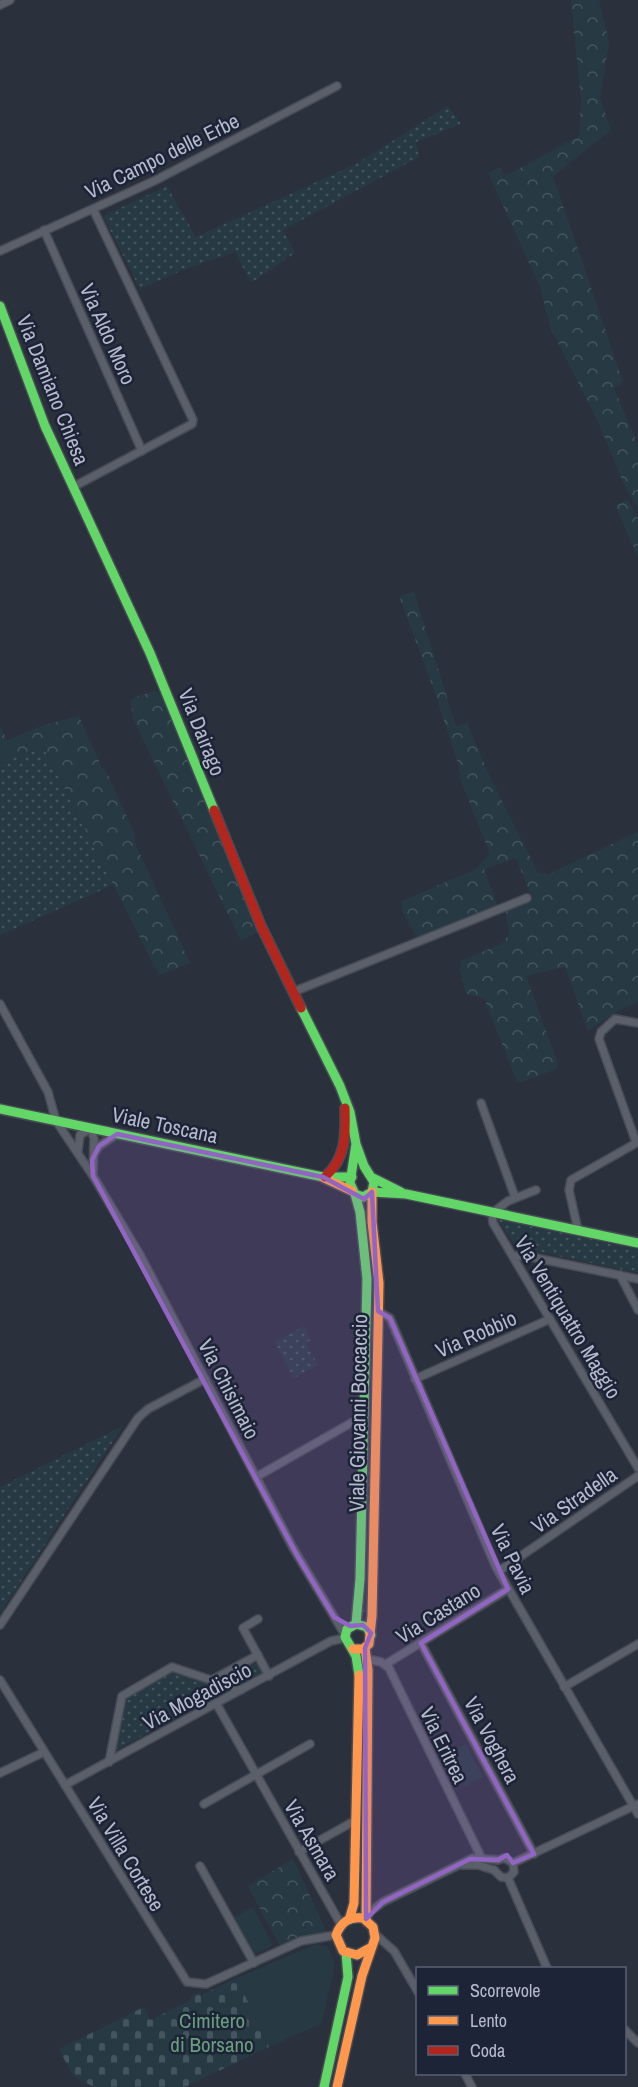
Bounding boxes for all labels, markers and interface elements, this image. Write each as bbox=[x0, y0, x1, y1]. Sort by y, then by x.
street label: Via Campo delle Erbe bbox=[80, 106, 244, 206]
street label: Via Aldo Moro bbox=[73, 279, 143, 389]
street label: Via Damiano Chiesa bbox=[10, 311, 96, 470]
street label: Via Dairago bbox=[171, 684, 233, 780]
street label: Viale Toscana bbox=[109, 1100, 221, 1150]
street label: Via Ventiquattro Maggio bbox=[508, 1230, 628, 1404]
street label: Via Robbio bbox=[431, 1303, 521, 1365]
street label: Viale Giovanni Boccaccio bbox=[342, 1314, 374, 1512]
street label: Via Chisimaio bbox=[191, 1334, 267, 1444]
street label: Via Stradella bbox=[525, 1460, 623, 1540]
street label: Via Pavia bbox=[484, 1519, 543, 1599]
street label: Via Castano bbox=[390, 1576, 486, 1650]
street label: Via Mogadiscio bbox=[137, 1655, 257, 1737]
street label: Via Voghera bbox=[457, 1691, 527, 1789]
street label: Via Eritrea bbox=[413, 1702, 475, 1789]
street label: Via Villa Cortese bbox=[80, 1791, 172, 1917]
street label: Via Asmara bbox=[277, 1794, 347, 1886]
legend bbox=[416, 1967, 626, 2075]
text: Scorrevole bbox=[470, 1978, 541, 2003]
park label: Cimitero di Borsano bbox=[170, 2006, 254, 2059]
text: Lento bbox=[470, 2008, 507, 2033]
text: Coda bbox=[470, 2038, 505, 2063]

